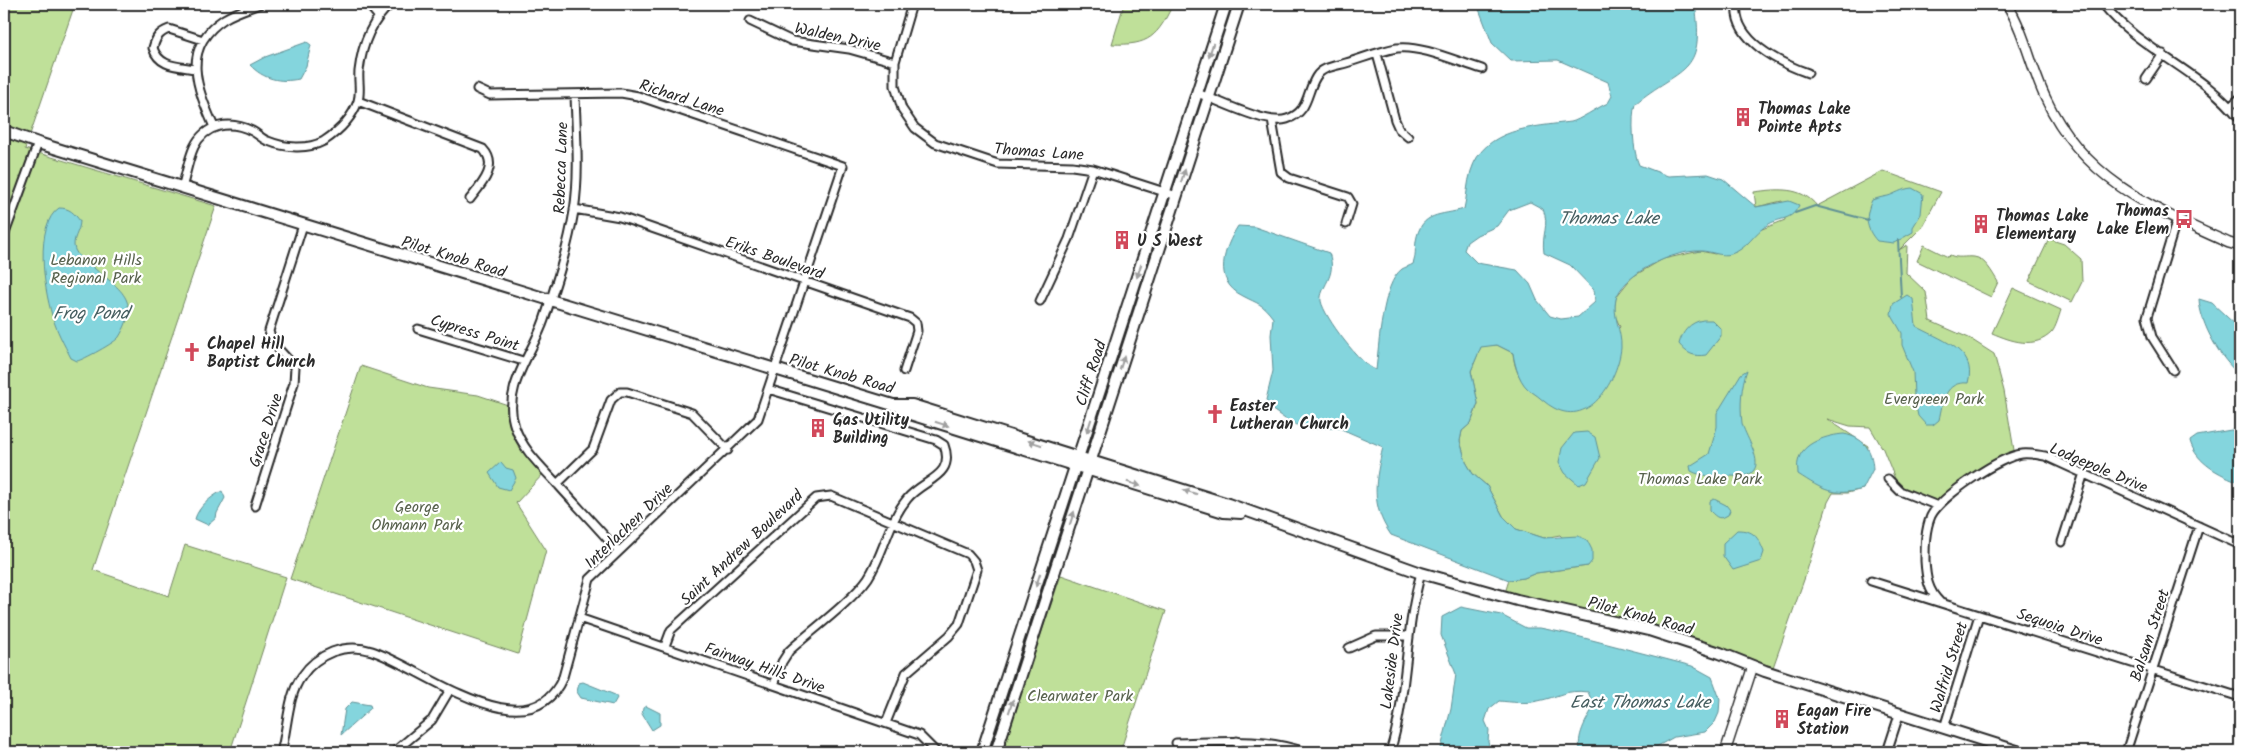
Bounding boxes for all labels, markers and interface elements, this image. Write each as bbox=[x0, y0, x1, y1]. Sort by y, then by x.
street label: Walden Drive bbox=[792, 16, 883, 59]
one-way arrow bbox=[1207, 43, 1215, 58]
street label: Richard Lane bbox=[636, 73, 727, 124]
place label: Thomas Lake Pointe Apts bbox=[1758, 97, 1851, 140]
building icon: Thomas Lake Pointe Apts bbox=[1732, 106, 1754, 128]
street label: Rebecca Lane bbox=[547, 122, 576, 215]
street label: Thomas Lane bbox=[993, 137, 1085, 168]
one-way arrow bbox=[1180, 168, 1188, 183]
place label: Thomas Lake Elem bbox=[2096, 199, 2170, 242]
place label: Thomas Lake Elementary bbox=[1996, 204, 2089, 247]
water label: Thomas Lake bbox=[1559, 205, 1661, 234]
bus stop icon: Thomas Lake Elem bbox=[2173, 208, 2195, 230]
building icon: Thomas Lake Elementary bbox=[1970, 213, 1992, 235]
building icon: U S West bbox=[1111, 229, 1133, 251]
place label: U S West bbox=[1137, 229, 1204, 254]
street label: Pilot Knob Road bbox=[398, 230, 510, 286]
street label: Eriks Boulevard bbox=[722, 230, 828, 287]
park label: Lebanon Hills Regional Park bbox=[50, 248, 142, 291]
one-way arrow bbox=[1135, 264, 1143, 279]
water label: Frog Pond bbox=[53, 300, 133, 329]
street label: Cypress Point bbox=[427, 308, 523, 359]
place label: Chapel Hill Baptist Church bbox=[207, 332, 315, 375]
street label: Cliff Road bbox=[1069, 336, 1114, 410]
church icon: Chapel Hill Baptist Church bbox=[181, 341, 203, 363]
street label: Pilot Knob Road bbox=[786, 347, 898, 402]
one-way arrow bbox=[1119, 356, 1126, 371]
park label: Evergreen Park bbox=[1884, 387, 1984, 412]
street label: Grace Drive bbox=[243, 390, 290, 471]
place label: Easter Lutheran Church bbox=[1230, 394, 1349, 437]
church icon: Easter Lutheran Church bbox=[1204, 403, 1226, 425]
place label: Gas Utility Building bbox=[833, 408, 910, 451]
building icon: Gas Utility Building bbox=[807, 417, 829, 439]
one-way arrow bbox=[1085, 418, 1092, 433]
one-way arrow bbox=[935, 420, 950, 428]
street label: Lodgepole Drive bbox=[2045, 436, 2151, 500]
one-way arrow bbox=[1027, 439, 1042, 447]
park label: Thomas Lake Park bbox=[1638, 467, 1763, 492]
street label: Interlachen Drive bbox=[579, 477, 679, 575]
one-way arrow bbox=[1127, 481, 1142, 488]
street label: Saint Andrew Boulevard bbox=[675, 483, 810, 612]
one-way arrow bbox=[1182, 487, 1197, 495]
park label: George Ohmann Park bbox=[371, 495, 463, 538]
one-way arrow bbox=[1068, 510, 1076, 525]
one-way arrow bbox=[1034, 573, 1042, 588]
street label: Balsam Street bbox=[2124, 585, 2177, 685]
street label: Pilot Knob Road bbox=[1585, 590, 1697, 643]
street label: Sequoia Drive bbox=[2013, 602, 2106, 653]
street label: Lakeside Drive bbox=[1374, 612, 1411, 711]
street label: Walfrid Street bbox=[1924, 618, 1975, 716]
street label: Fairway Hills Drive bbox=[701, 636, 828, 701]
park label: Clearwater Park bbox=[1027, 684, 1133, 709]
water label: East Thomas Lake bbox=[1570, 689, 1712, 718]
one-way arrow bbox=[1007, 698, 1015, 713]
place label: Eagan Fire Station bbox=[1797, 699, 1871, 742]
building icon: Eagan Fire Station bbox=[1771, 708, 1793, 730]

